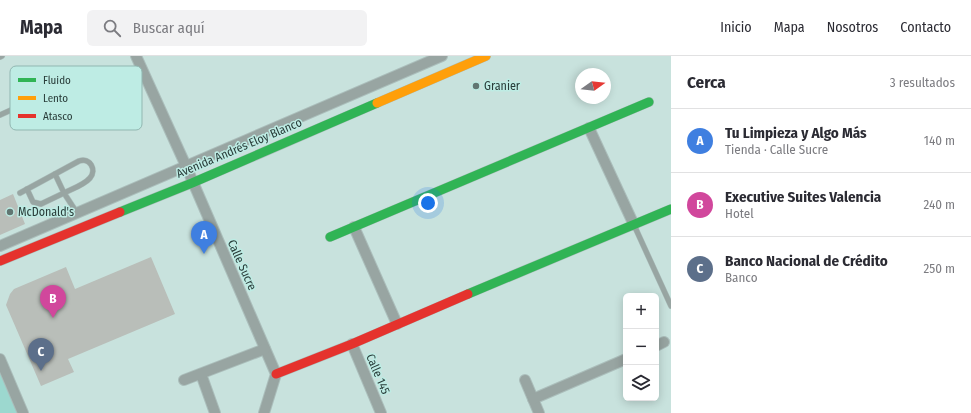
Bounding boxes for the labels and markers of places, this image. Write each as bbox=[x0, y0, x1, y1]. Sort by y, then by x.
place label: Granier bbox=[484, 79, 521, 93]
marker: Granier bbox=[471, 81, 481, 91]
place label: McDonald's bbox=[18, 205, 74, 219]
marker: McDonald's bbox=[5, 207, 15, 217]
pin: A bbox=[191, 221, 217, 254]
pin: B bbox=[40, 285, 66, 318]
pin: C bbox=[28, 338, 54, 371]

